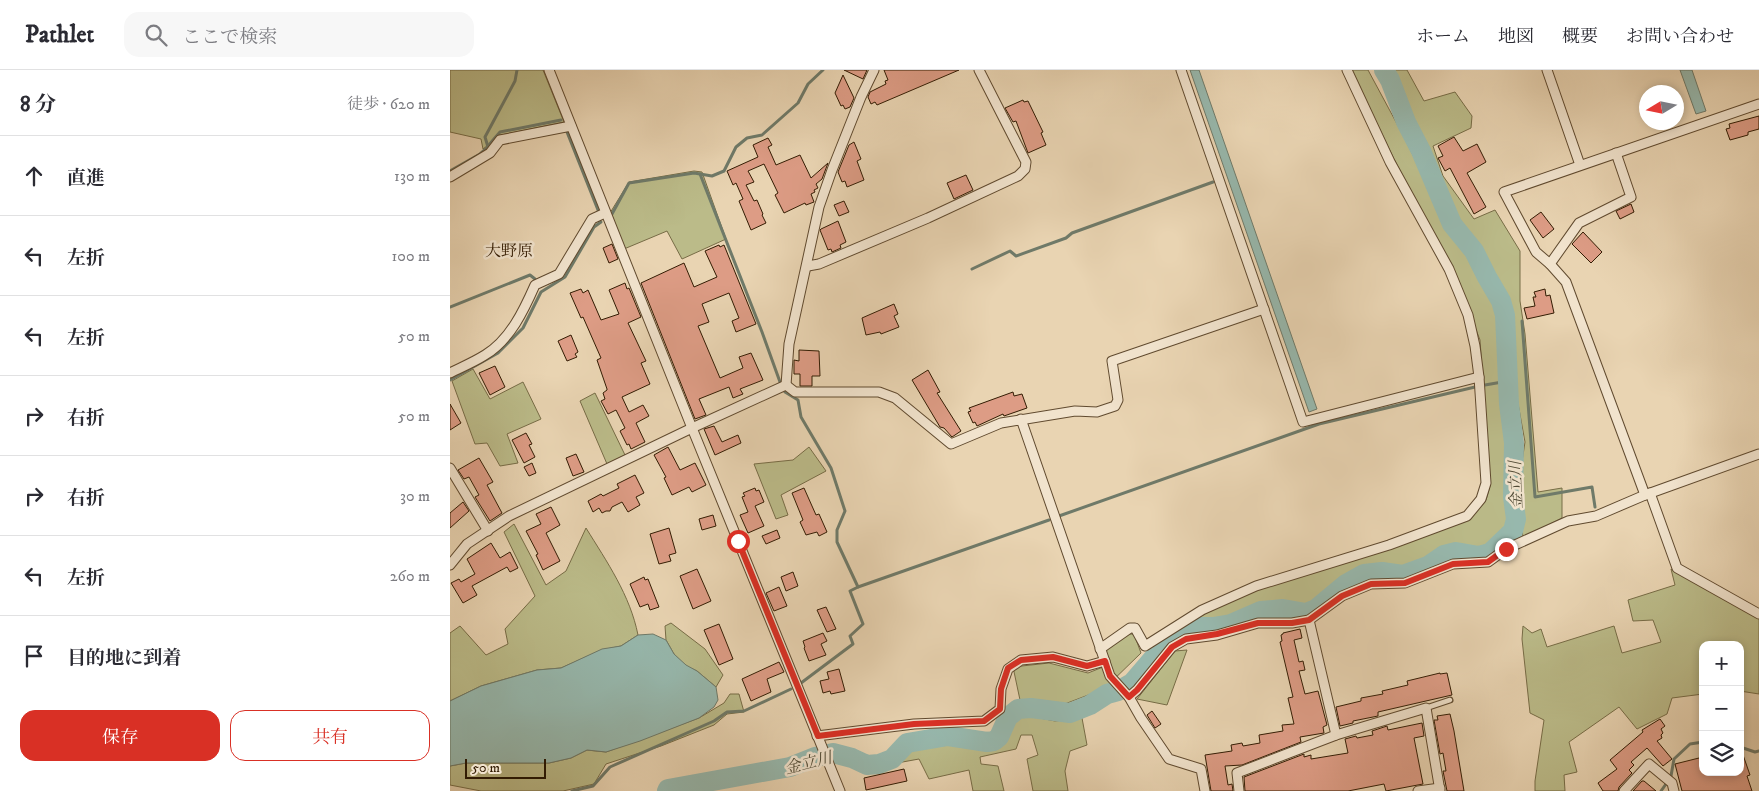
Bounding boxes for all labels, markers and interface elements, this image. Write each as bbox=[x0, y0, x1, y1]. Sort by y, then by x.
search box bbox=[124, 12, 474, 57]
text: Pathlet bbox=[25, 20, 94, 50]
icon: search bbox=[142, 21, 170, 49]
text: ここで検索 bbox=[182, 26, 277, 49]
text: ホーム bbox=[1416, 26, 1470, 48]
text: 地図 bbox=[1498, 26, 1534, 48]
text: 概要 bbox=[1562, 26, 1598, 48]
text: お問い合わせ bbox=[1626, 26, 1734, 48]
north arrow bbox=[1639, 85, 1684, 130]
text: 8 分 bbox=[20, 92, 56, 118]
text: 徒歩 · 620 m bbox=[347, 94, 430, 114]
icon: ahead bbox=[20, 162, 48, 190]
text: 130 m bbox=[394, 166, 430, 186]
text: 直進 bbox=[67, 167, 105, 190]
district label: 大野原 bbox=[485, 241, 533, 261]
icon: left bbox=[20, 242, 48, 270]
text: 100 m bbox=[392, 246, 430, 266]
text: 左折 bbox=[67, 247, 105, 270]
icon: left bbox=[20, 322, 48, 350]
text: 50 m bbox=[398, 326, 430, 346]
text: 左折 bbox=[67, 327, 105, 350]
icon: right bbox=[20, 402, 48, 430]
text: 50 m bbox=[398, 406, 430, 426]
text: 右折 bbox=[67, 407, 105, 430]
water label: 金立川 bbox=[1505, 459, 1527, 509]
icon: right bbox=[20, 482, 48, 510]
text: 30 m bbox=[400, 486, 430, 506]
text: 右折 bbox=[67, 487, 105, 510]
route start bbox=[727, 530, 750, 553]
route end bbox=[1495, 538, 1518, 561]
icon: left bbox=[20, 562, 48, 590]
text: 260 m bbox=[390, 566, 430, 586]
text: 左折 bbox=[67, 567, 105, 590]
map controls bbox=[1699, 641, 1744, 776]
button: + bbox=[1699, 641, 1744, 686]
icon: arrive bbox=[20, 642, 48, 670]
text: 目的地に到着 bbox=[67, 647, 181, 670]
button: − bbox=[1699, 686, 1744, 731]
button: 保存 bbox=[20, 710, 220, 761]
button: 共有 bbox=[230, 710, 430, 761]
button: layers bbox=[1699, 731, 1744, 776]
water label: 金立川 bbox=[783, 747, 836, 778]
scale bar bbox=[465, 756, 546, 779]
text: 50 m bbox=[472, 759, 500, 777]

